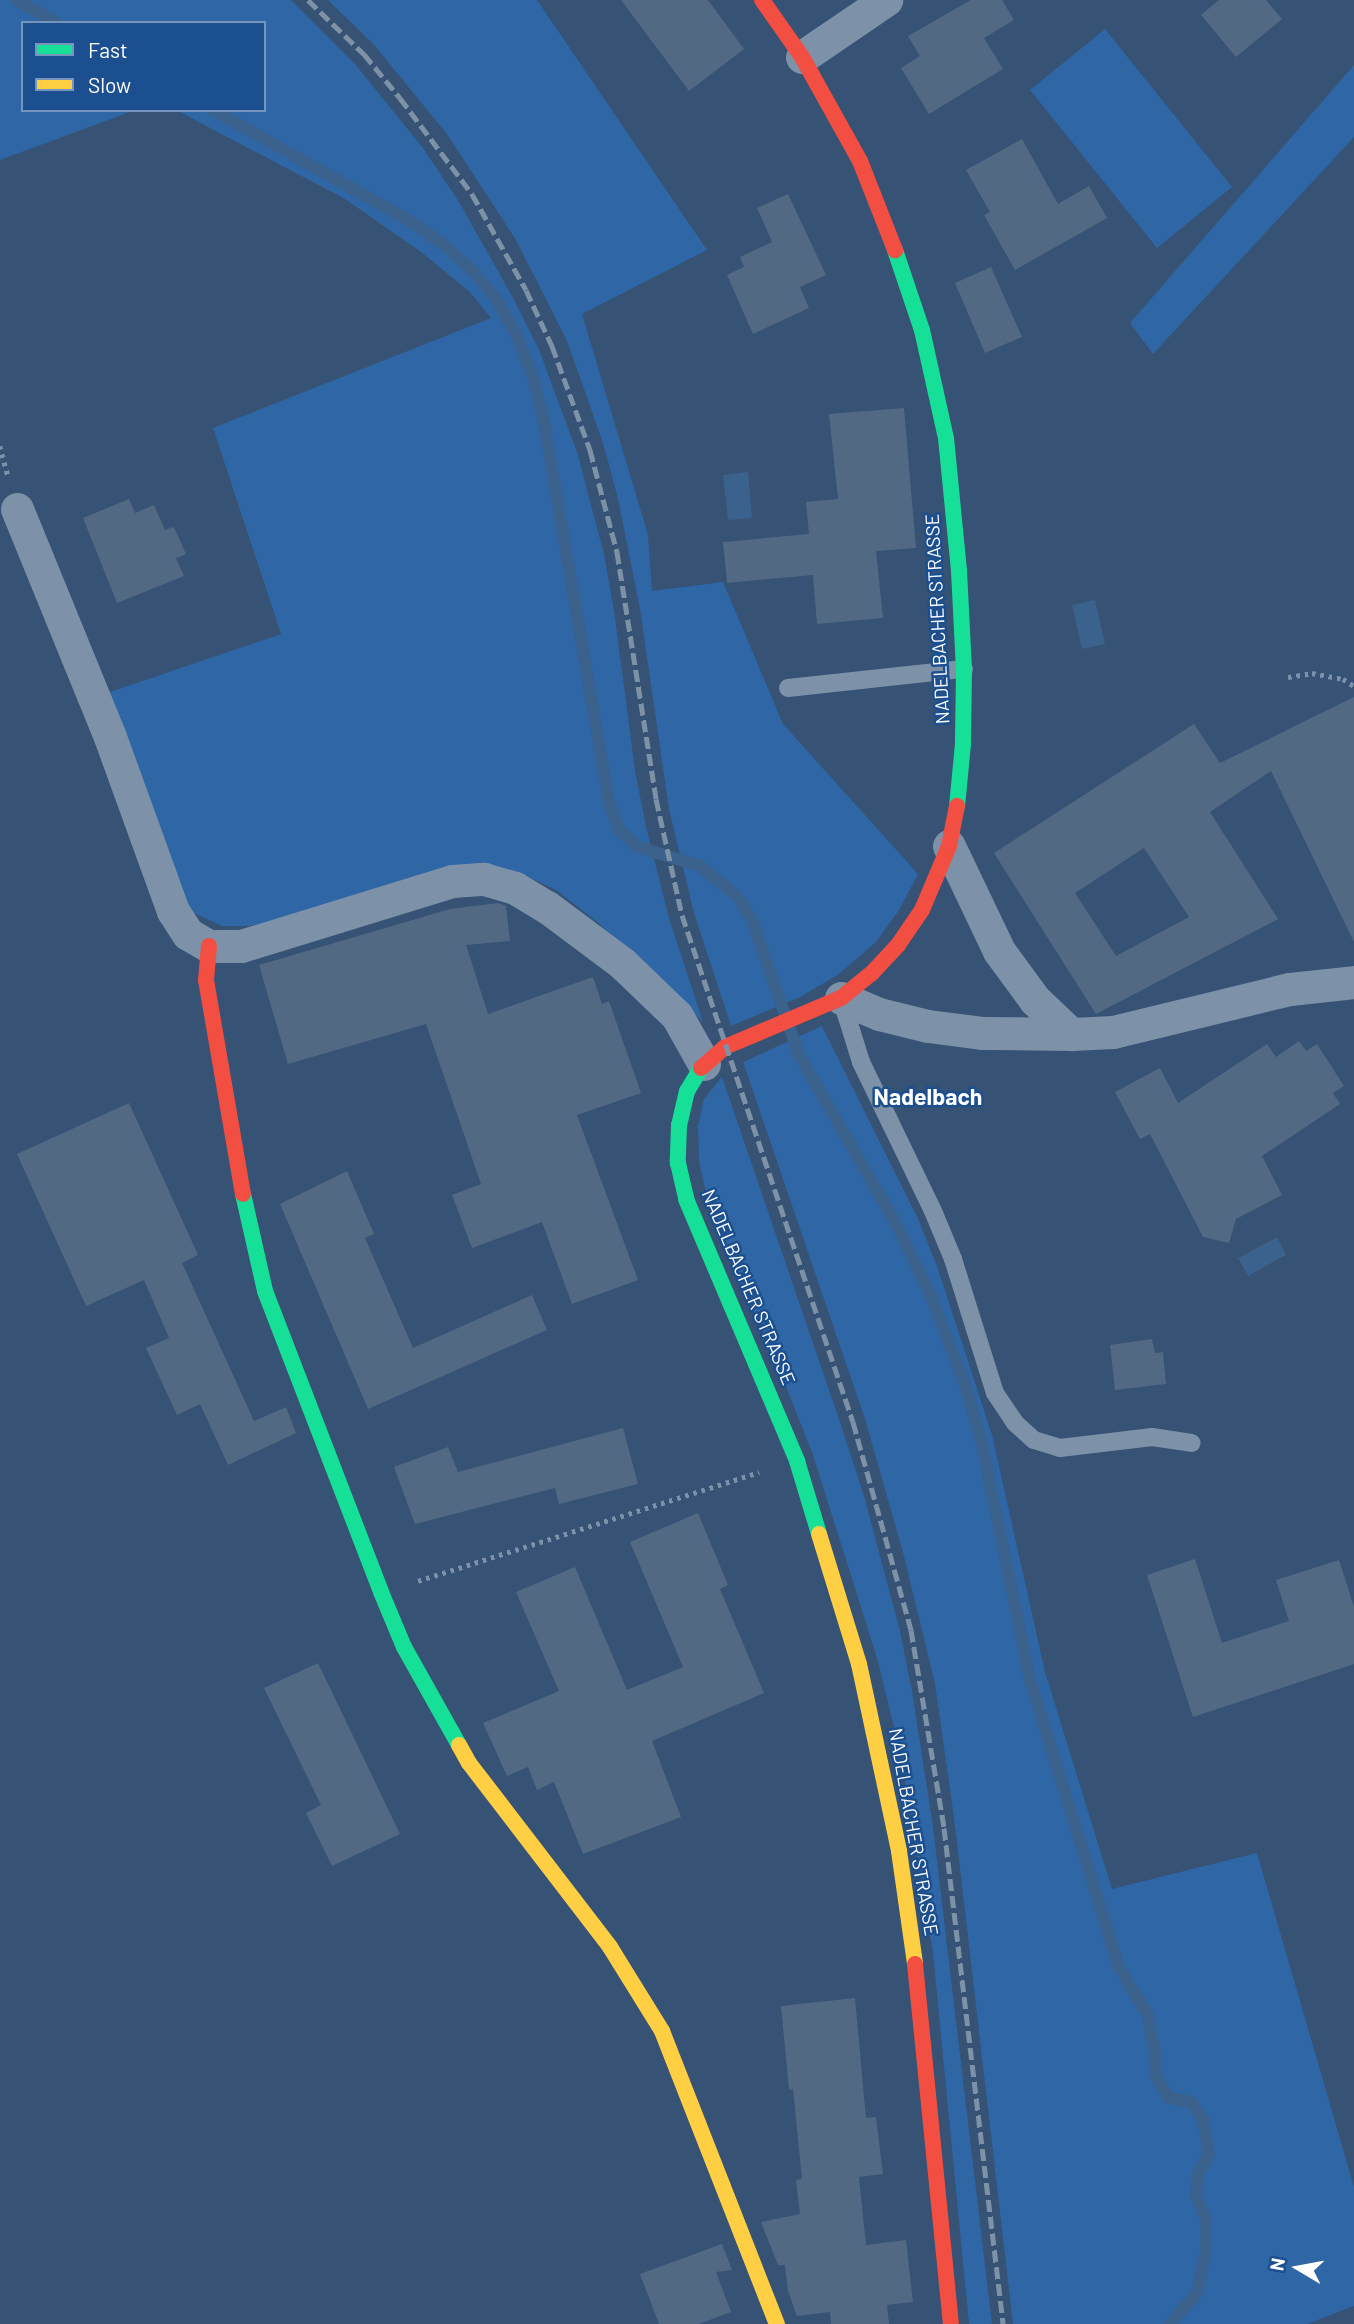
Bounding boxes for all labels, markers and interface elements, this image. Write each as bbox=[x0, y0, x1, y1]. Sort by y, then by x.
legend bbox=[21, 21, 266, 112]
text: Fast bbox=[88, 37, 128, 62]
text: Slow bbox=[88, 72, 131, 97]
street label: NADELBACHER STRASSE bbox=[920, 513, 954, 725]
district label: Nadelbach bbox=[874, 1082, 982, 1110]
street label: NADELBACHER STRASSE bbox=[697, 1186, 801, 1388]
street label: NADELBACHER STRASSE bbox=[885, 1726, 943, 1938]
north arrow bbox=[1263, 2233, 1333, 2303]
text: N bbox=[1264, 2256, 1289, 2272]

